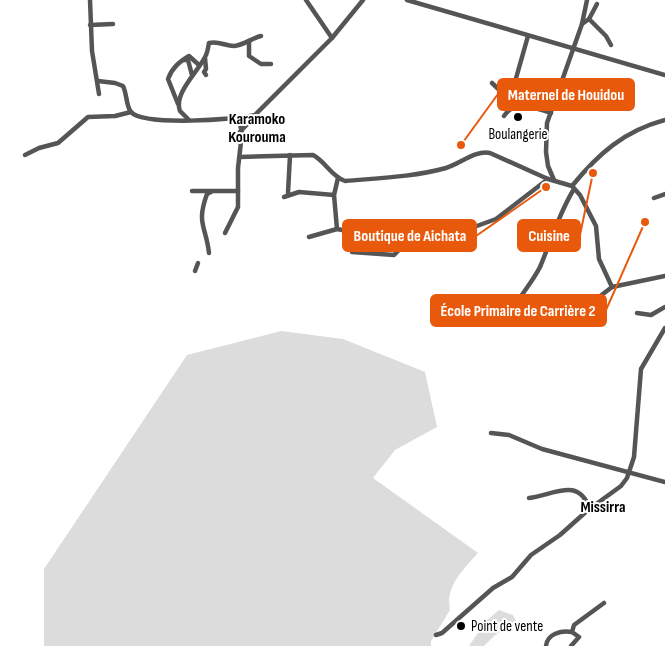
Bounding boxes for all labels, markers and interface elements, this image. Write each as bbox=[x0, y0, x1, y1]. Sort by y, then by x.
callout: Maternel de Houidou bbox=[498, 79, 634, 110]
text: Maternel de Houidou bbox=[508, 86, 624, 105]
district label: Karamoko Kourouma bbox=[228, 110, 286, 147]
marker: Boulangerie bbox=[512, 111, 524, 123]
place label: Boulangerie bbox=[488, 125, 548, 144]
callout: Boutique de Aichata bbox=[343, 220, 476, 251]
callout: Cuisine bbox=[518, 220, 580, 251]
text: Boutique de Aichata bbox=[354, 227, 466, 246]
text: Cuisine bbox=[528, 227, 570, 246]
callout: École Primaire de Carrière 2 bbox=[431, 295, 606, 326]
text: École Primaire de Carrière 2 bbox=[441, 302, 595, 321]
district label: Missirra bbox=[581, 498, 625, 517]
place label: Point de vente bbox=[471, 617, 543, 636]
marker: Point de vente bbox=[455, 620, 467, 632]

